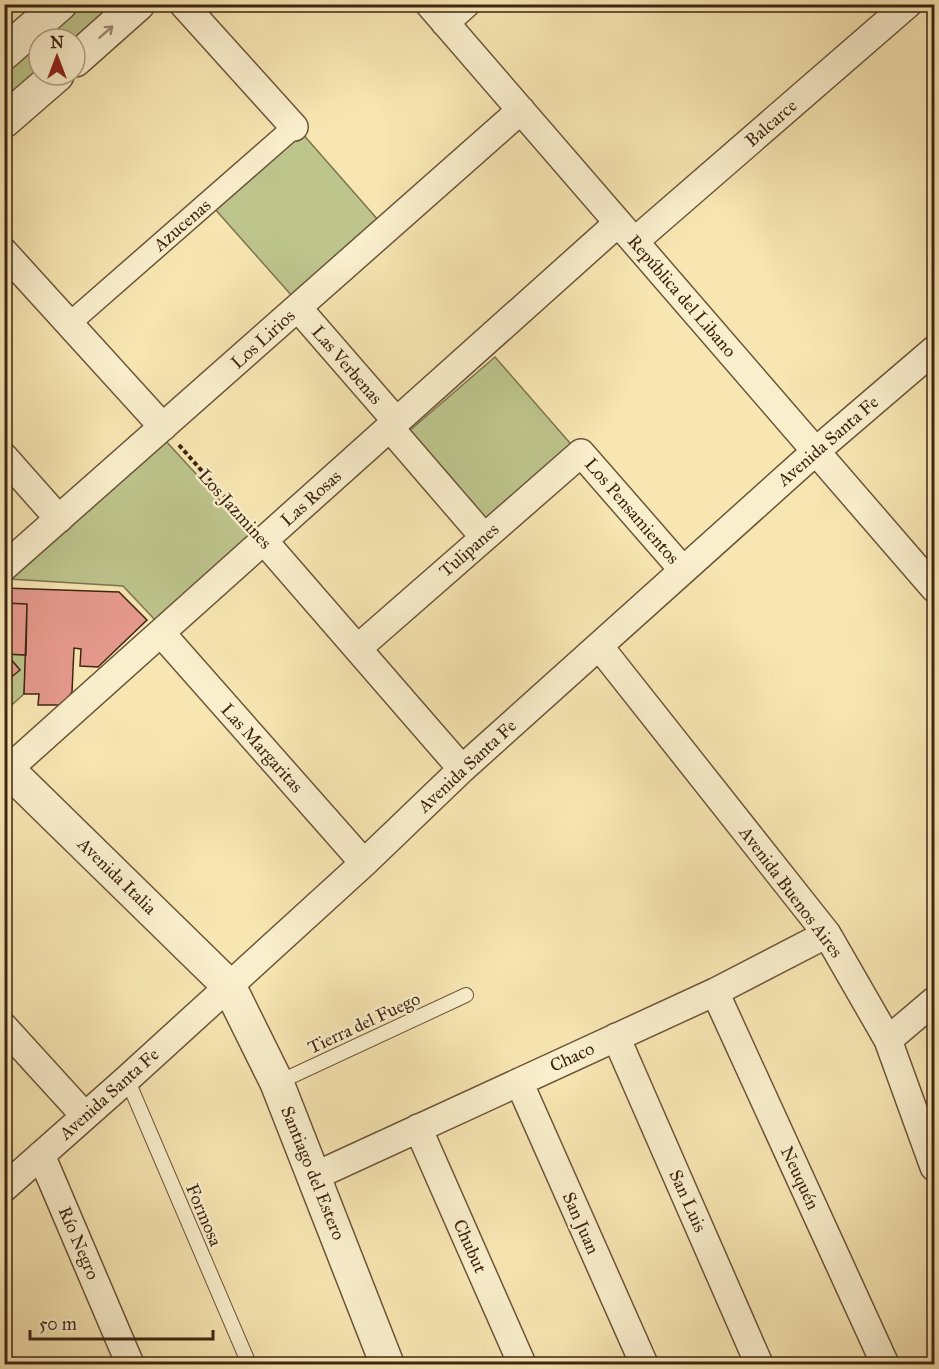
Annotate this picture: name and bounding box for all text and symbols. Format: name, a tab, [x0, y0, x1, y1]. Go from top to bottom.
one-way arrow	[99, 25, 114, 39]
north arrow	[27, 27, 87, 87]
text: N	[50, 33, 64, 52]
street label: Balcarce	[741, 95, 801, 151]
street label: Azucenas	[148, 194, 215, 257]
street label: República del Libano	[623, 230, 741, 362]
street label: Los Lirios	[226, 305, 300, 373]
street label: Las Verbenas	[307, 321, 387, 409]
street label: Avenida Santa Fe	[772, 391, 883, 492]
street label: Los Pensamientos	[580, 453, 684, 569]
street label: Los Jazmines	[193, 465, 277, 554]
street label: Las Rosas	[276, 465, 346, 531]
street label: Tulipanes	[435, 518, 503, 582]
street label: Las Margaritas	[215, 699, 308, 798]
street label: Avenida Santa Fe	[412, 715, 521, 818]
street label: Avenida Buenos Aires	[734, 821, 848, 962]
street label: Avenida Italia	[72, 832, 161, 919]
street label: Tierra del Fuego	[304, 987, 424, 1059]
street label: Chaco	[546, 1037, 598, 1077]
street label: Avenida Santa Fe	[54, 1043, 163, 1145]
street label: Santiago del Estero	[275, 1103, 350, 1244]
street label: Neuquén	[775, 1143, 824, 1214]
street label: San Luis	[665, 1166, 711, 1236]
street label: Formosa	[181, 1180, 227, 1250]
street label: San Juan	[557, 1189, 604, 1258]
street label: Río Negro	[53, 1203, 104, 1283]
street label: Chubut	[448, 1216, 492, 1277]
scale bar	[30, 1303, 213, 1341]
text: 50 m	[39, 1313, 77, 1335]

